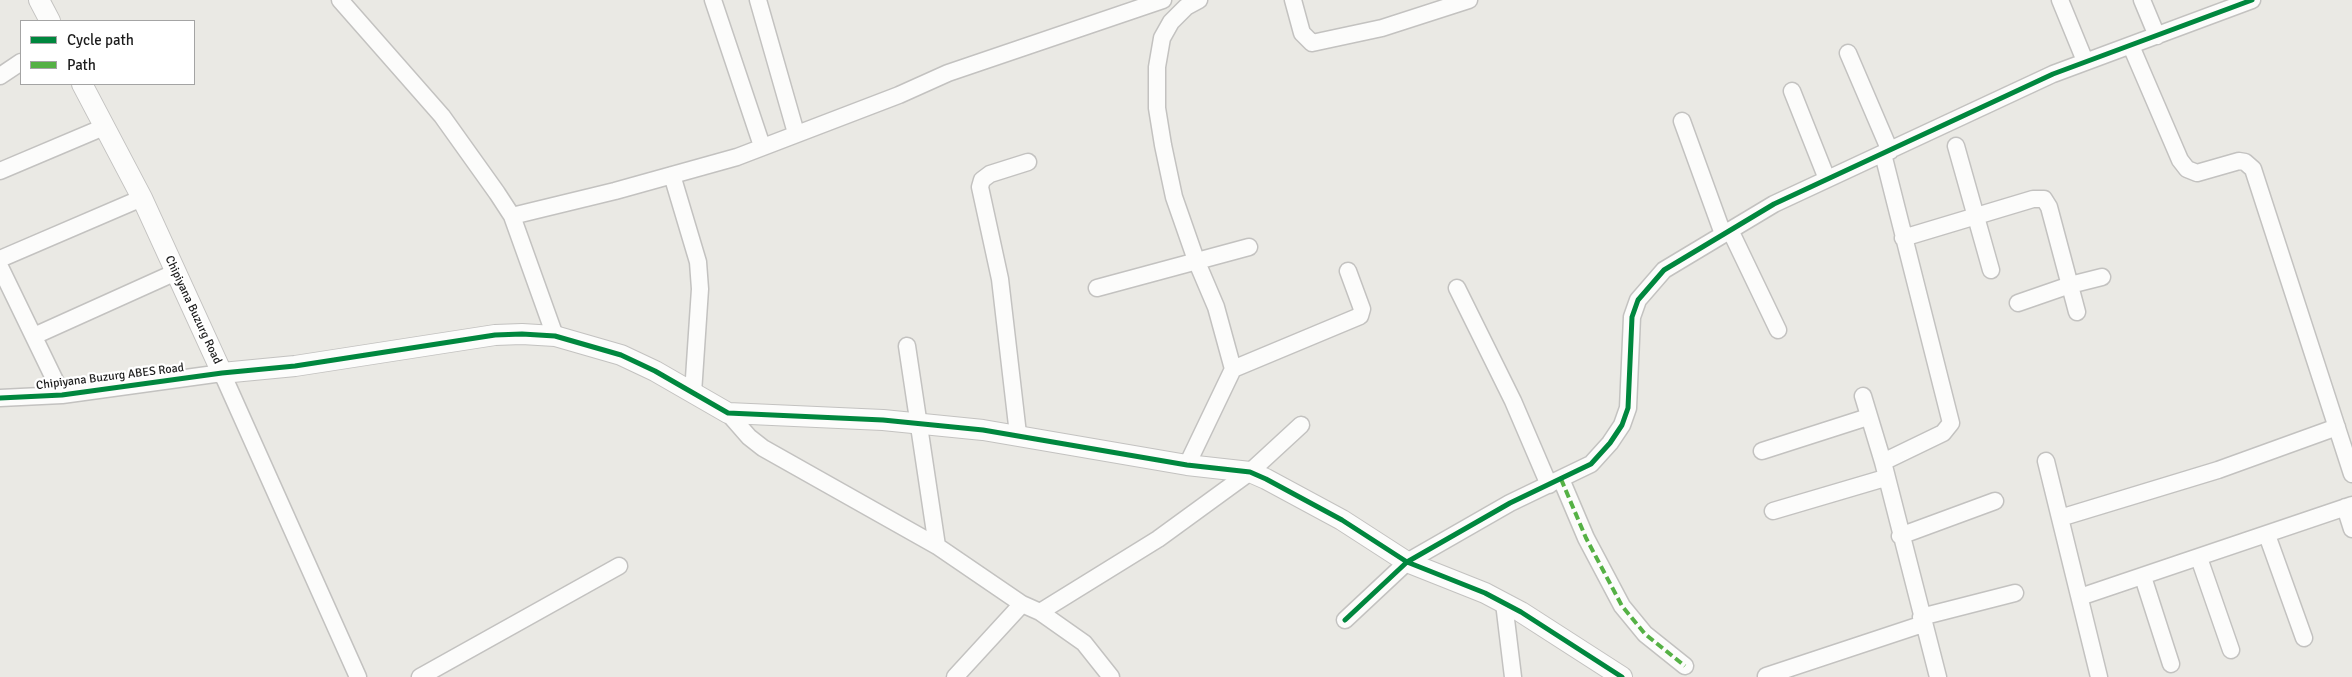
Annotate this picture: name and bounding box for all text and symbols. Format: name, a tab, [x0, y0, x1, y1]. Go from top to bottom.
legend	[20, 20, 195, 85]
text: Cycle path	[67, 31, 134, 49]
text: Path	[67, 56, 96, 74]
street label: Chipiyana Buzurg Road	[162, 253, 224, 367]
street label: Chipiyana Buzurg ABES Road	[35, 361, 185, 393]

